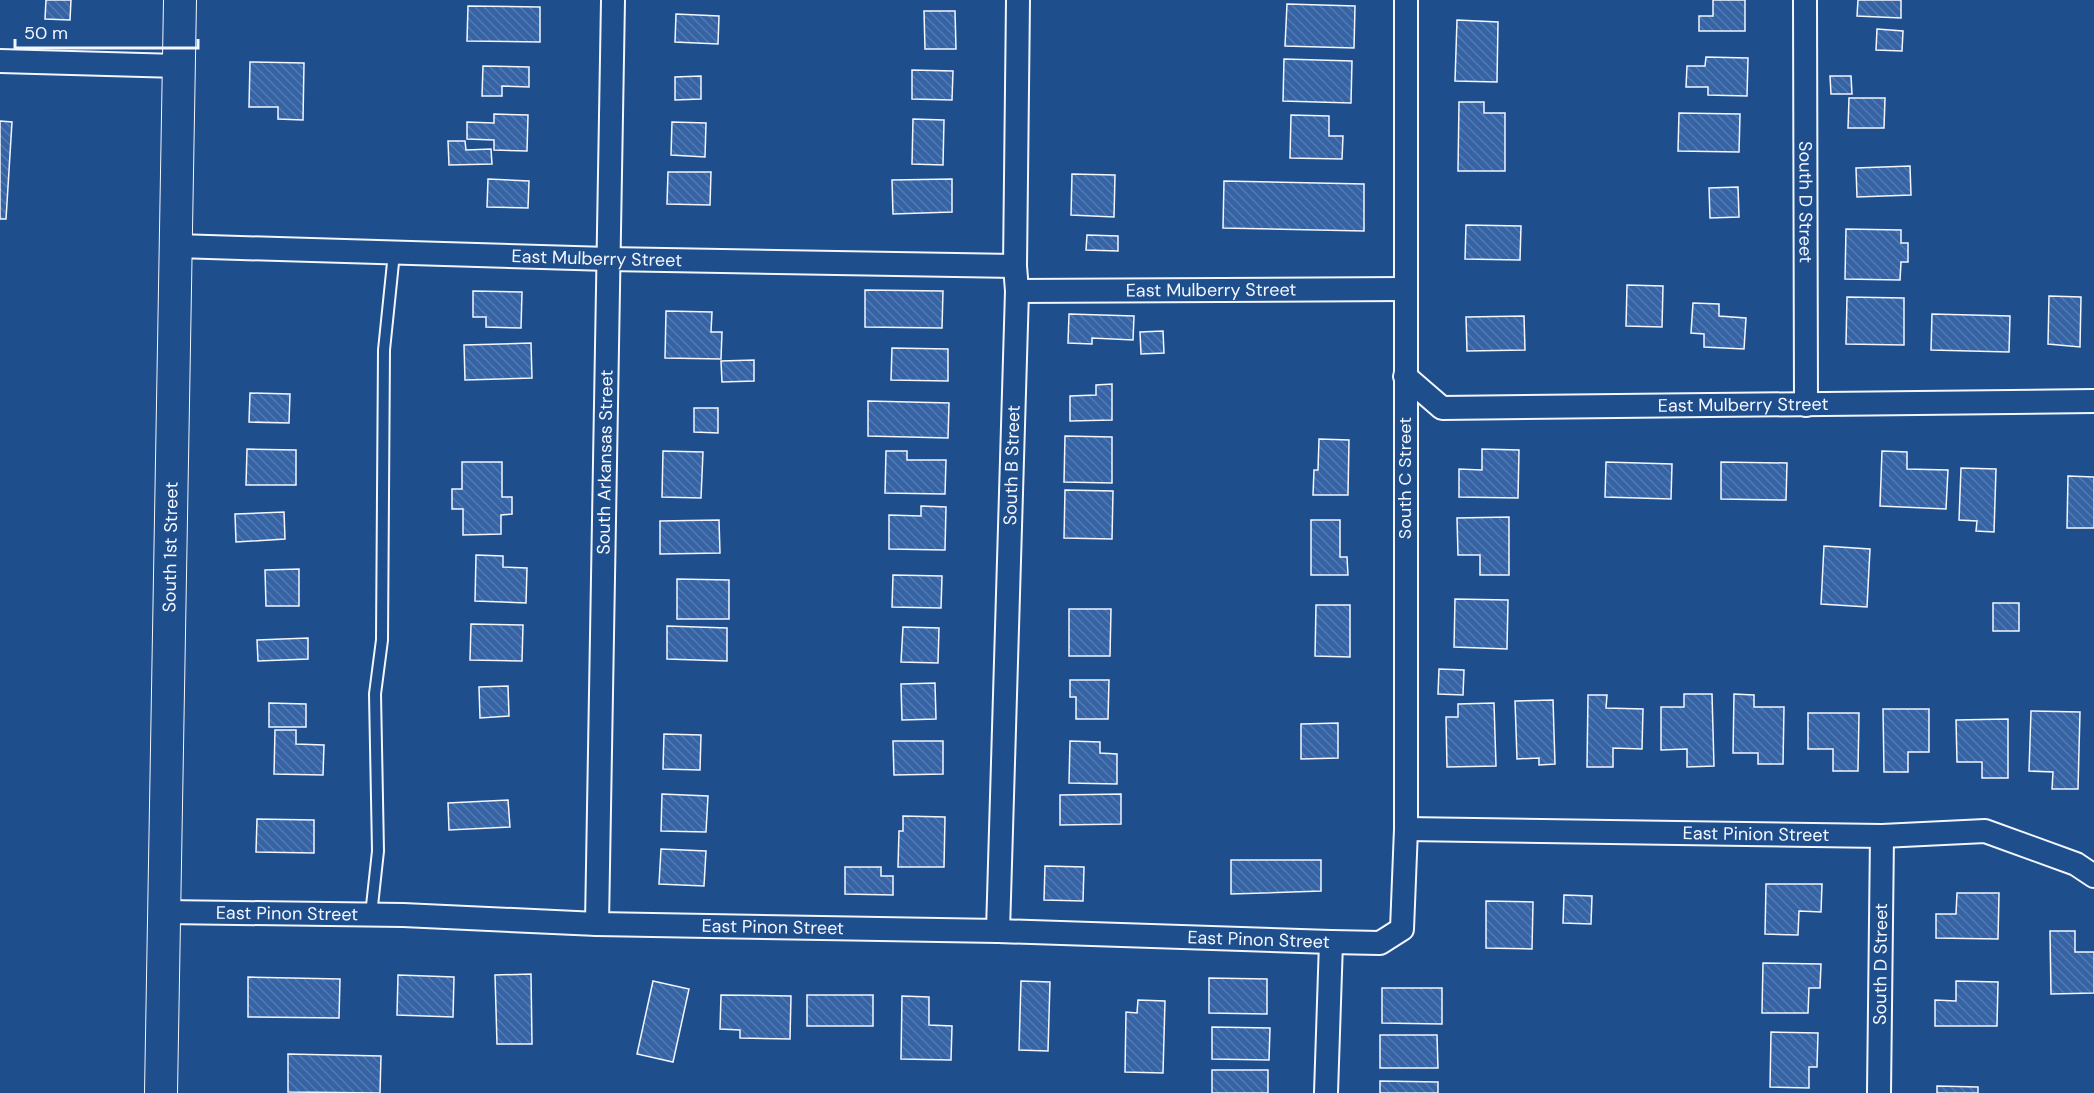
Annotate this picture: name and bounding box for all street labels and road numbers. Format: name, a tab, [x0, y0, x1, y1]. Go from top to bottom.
street label: South D Street	[1793, 141, 1818, 263]
street label: East Mulberry Street	[511, 244, 682, 272]
street label: East Mulberry Street	[1126, 278, 1296, 302]
street label: South Arkansas Street	[591, 369, 619, 555]
street label: East Mulberry Street	[1658, 392, 1829, 418]
street label: South B Street	[998, 405, 1026, 526]
street label: South C Street	[1393, 417, 1417, 539]
street label: South 1st Street	[157, 481, 184, 613]
street label: East Pinion Street	[1682, 821, 1830, 847]
street label: East Pinon Street	[216, 901, 358, 926]
street label: South D Street	[1868, 903, 1893, 1025]
street label: East Pinon Street	[701, 914, 844, 940]
street label: East Pinon Street	[1187, 925, 1330, 954]

